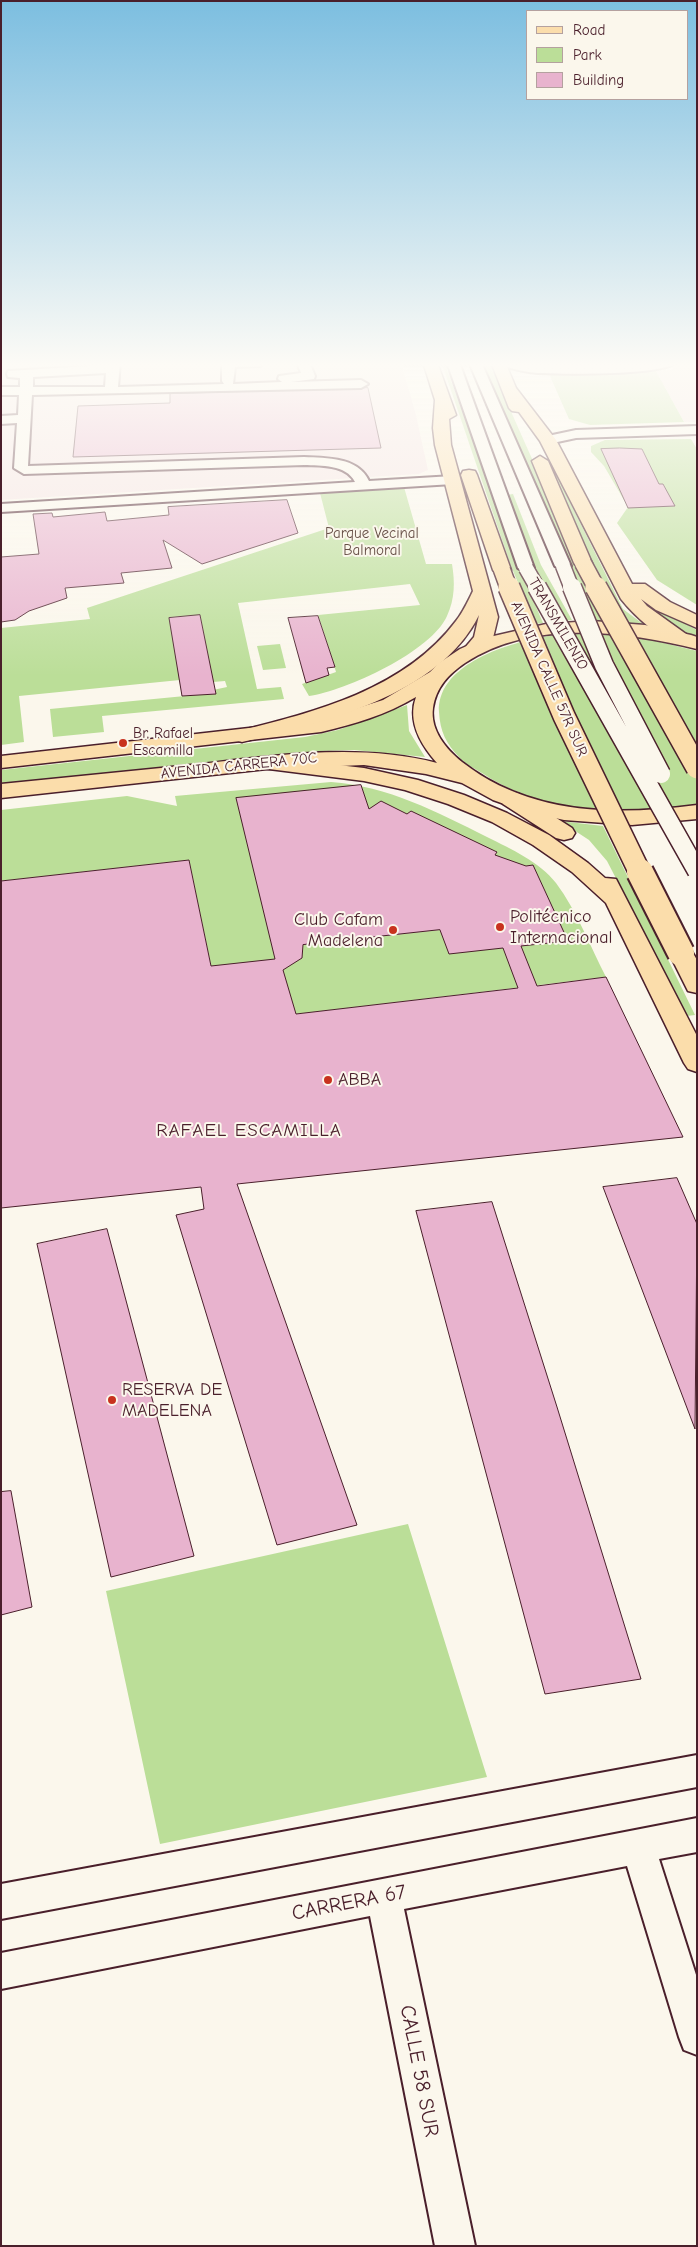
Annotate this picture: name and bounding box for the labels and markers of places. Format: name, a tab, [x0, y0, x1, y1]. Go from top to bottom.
place label: Br. Rafael Escamilla	[133, 725, 193, 760]
marker: Br. Rafael Escamilla	[117, 737, 129, 749]
place label: Politécnico Internacional	[510, 906, 613, 949]
place label: Club Cafam Madelena	[294, 909, 383, 952]
marker: Politécnico Internacional	[494, 921, 506, 933]
marker: Club Cafam Madelena	[387, 924, 399, 936]
place label: ABBA	[338, 1069, 381, 1091]
marker: ABBA	[322, 1074, 334, 1086]
place label: RESERVA DE MADELENA	[122, 1379, 222, 1422]
marker: RESERVA DE MADELENA	[106, 1394, 118, 1406]

